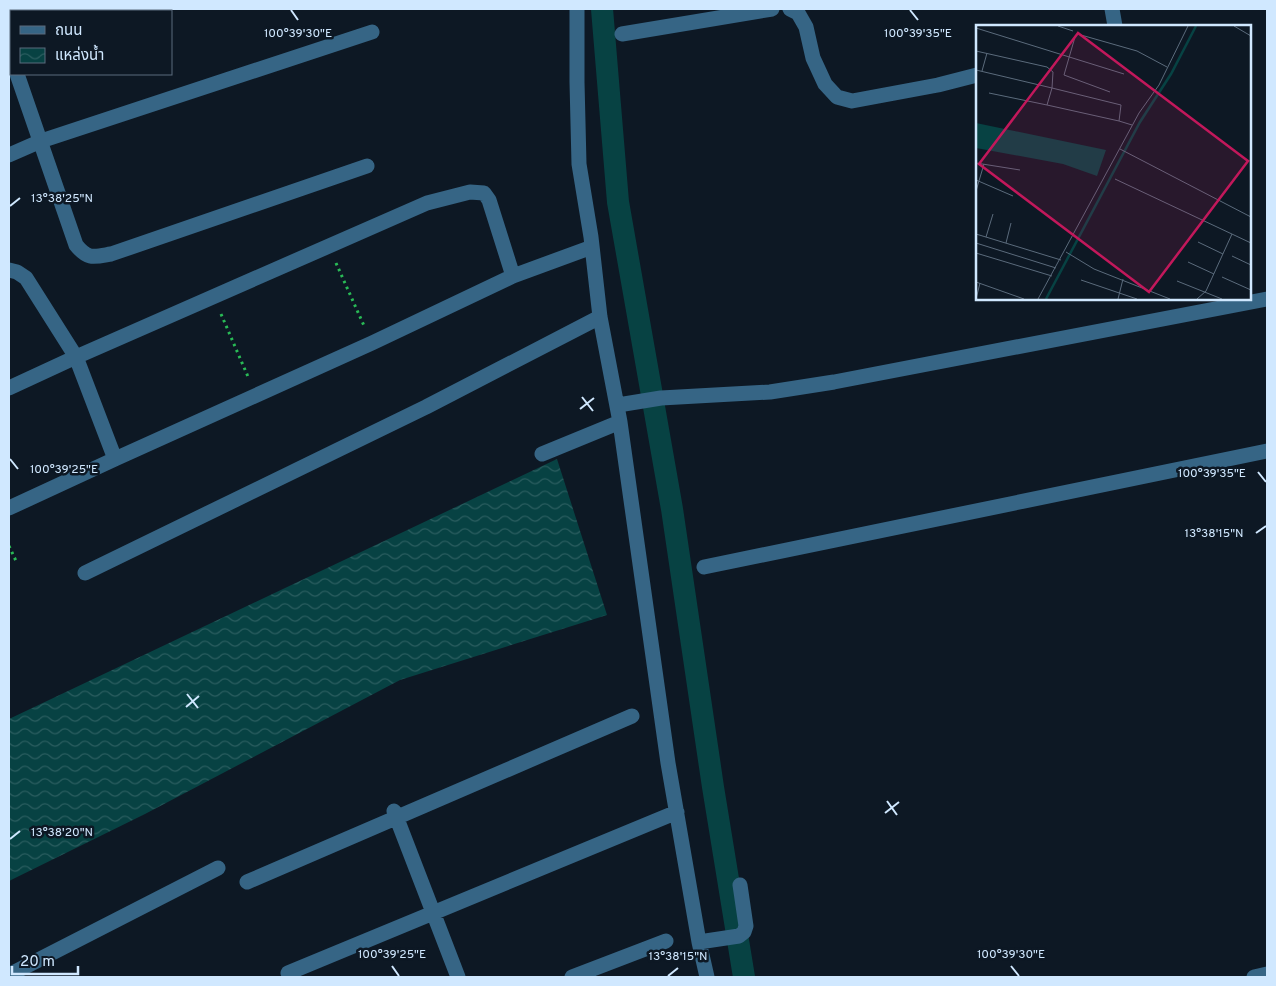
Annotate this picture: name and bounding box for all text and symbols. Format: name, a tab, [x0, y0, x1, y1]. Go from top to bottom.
legend	[10, 10, 172, 75]
text: ถนน	[55, 22, 82, 41]
inset map	[976, 25, 1251, 300]
text: 100°39'30"E	[264, 26, 332, 42]
text: 100°39'35"E	[884, 26, 952, 42]
text: แหล่งน้ำ	[55, 44, 104, 66]
text: 13°38'25"N	[31, 191, 93, 207]
text: 100°39'25"E	[30, 462, 98, 478]
text: 100°39'35"E	[1178, 466, 1246, 482]
text: 13°38'15"N	[1185, 526, 1244, 542]
text: 13°38'20"N	[31, 825, 93, 841]
scale bar	[12, 944, 79, 976]
text: 100°39'25"E	[358, 947, 426, 963]
text: 100°39'30"E	[977, 947, 1045, 963]
text: 13°38'15"N	[649, 949, 708, 965]
text: 20 m	[20, 953, 55, 972]

